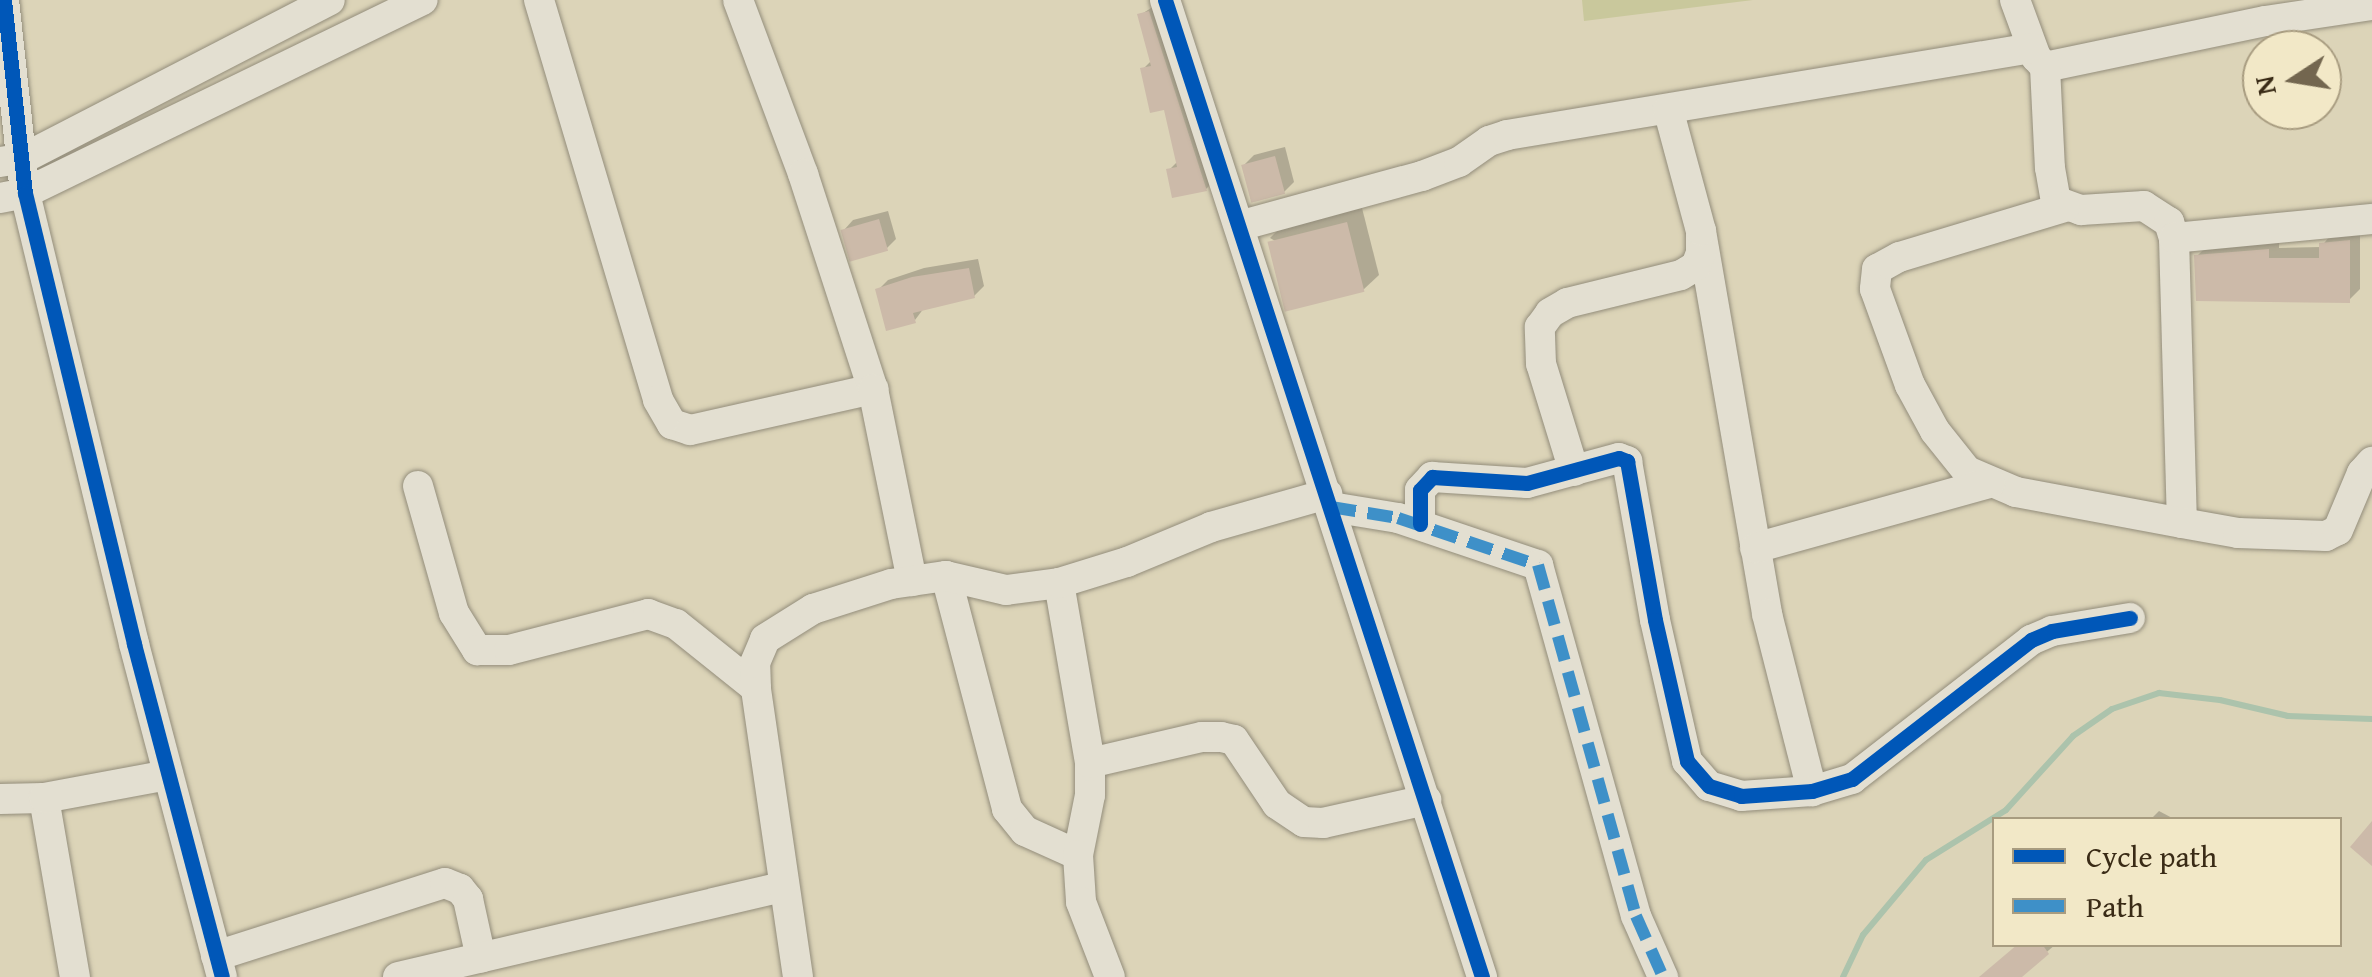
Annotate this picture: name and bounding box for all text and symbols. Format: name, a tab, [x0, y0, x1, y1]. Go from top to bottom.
north arrow	[2242, 30, 2342, 130]
text: N	[2242, 73, 2286, 99]
legend	[1992, 817, 2342, 947]
text: Cycle path	[2086, 834, 2217, 878]
text: Path	[2086, 884, 2144, 928]

